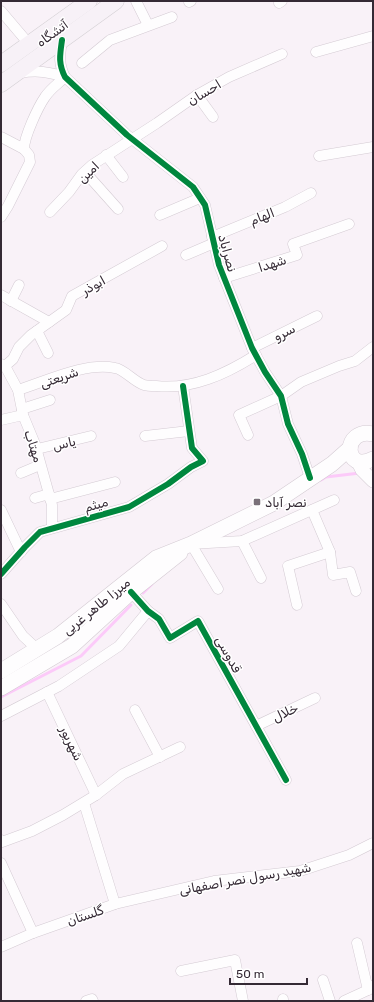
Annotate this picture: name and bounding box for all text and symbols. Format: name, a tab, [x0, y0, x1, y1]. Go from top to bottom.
street label: آتشگاه	[33, 17, 71, 50]
street label: احسان	[185, 77, 224, 108]
street label: امین	[74, 159, 102, 186]
street label: الهام	[248, 205, 277, 229]
street label: نصراباد	[214, 233, 240, 274]
street label: شهدا	[256, 252, 288, 276]
street label: ابوذر	[78, 273, 108, 299]
street label: سرو	[271, 321, 298, 345]
street label: شریعتی	[38, 364, 81, 392]
street label: مهتاب	[20, 428, 46, 465]
street label: یاس	[51, 434, 77, 454]
street label: میثم	[82, 494, 110, 516]
place label: نصر آباد	[265, 495, 307, 511]
marker: نصر آباد	[252, 497, 262, 507]
street label: میرزا طاهر غربی	[60, 575, 134, 639]
street label: قدوسی	[211, 633, 245, 676]
street label: خلال	[270, 700, 301, 725]
street label: شهریور	[56, 723, 86, 763]
street label: شهید رسول نصر اصفهانی	[178, 859, 312, 898]
street label: گلستان	[65, 902, 106, 929]
scale bar	[230, 960, 307, 986]
text: 50 m	[236, 967, 264, 981]

